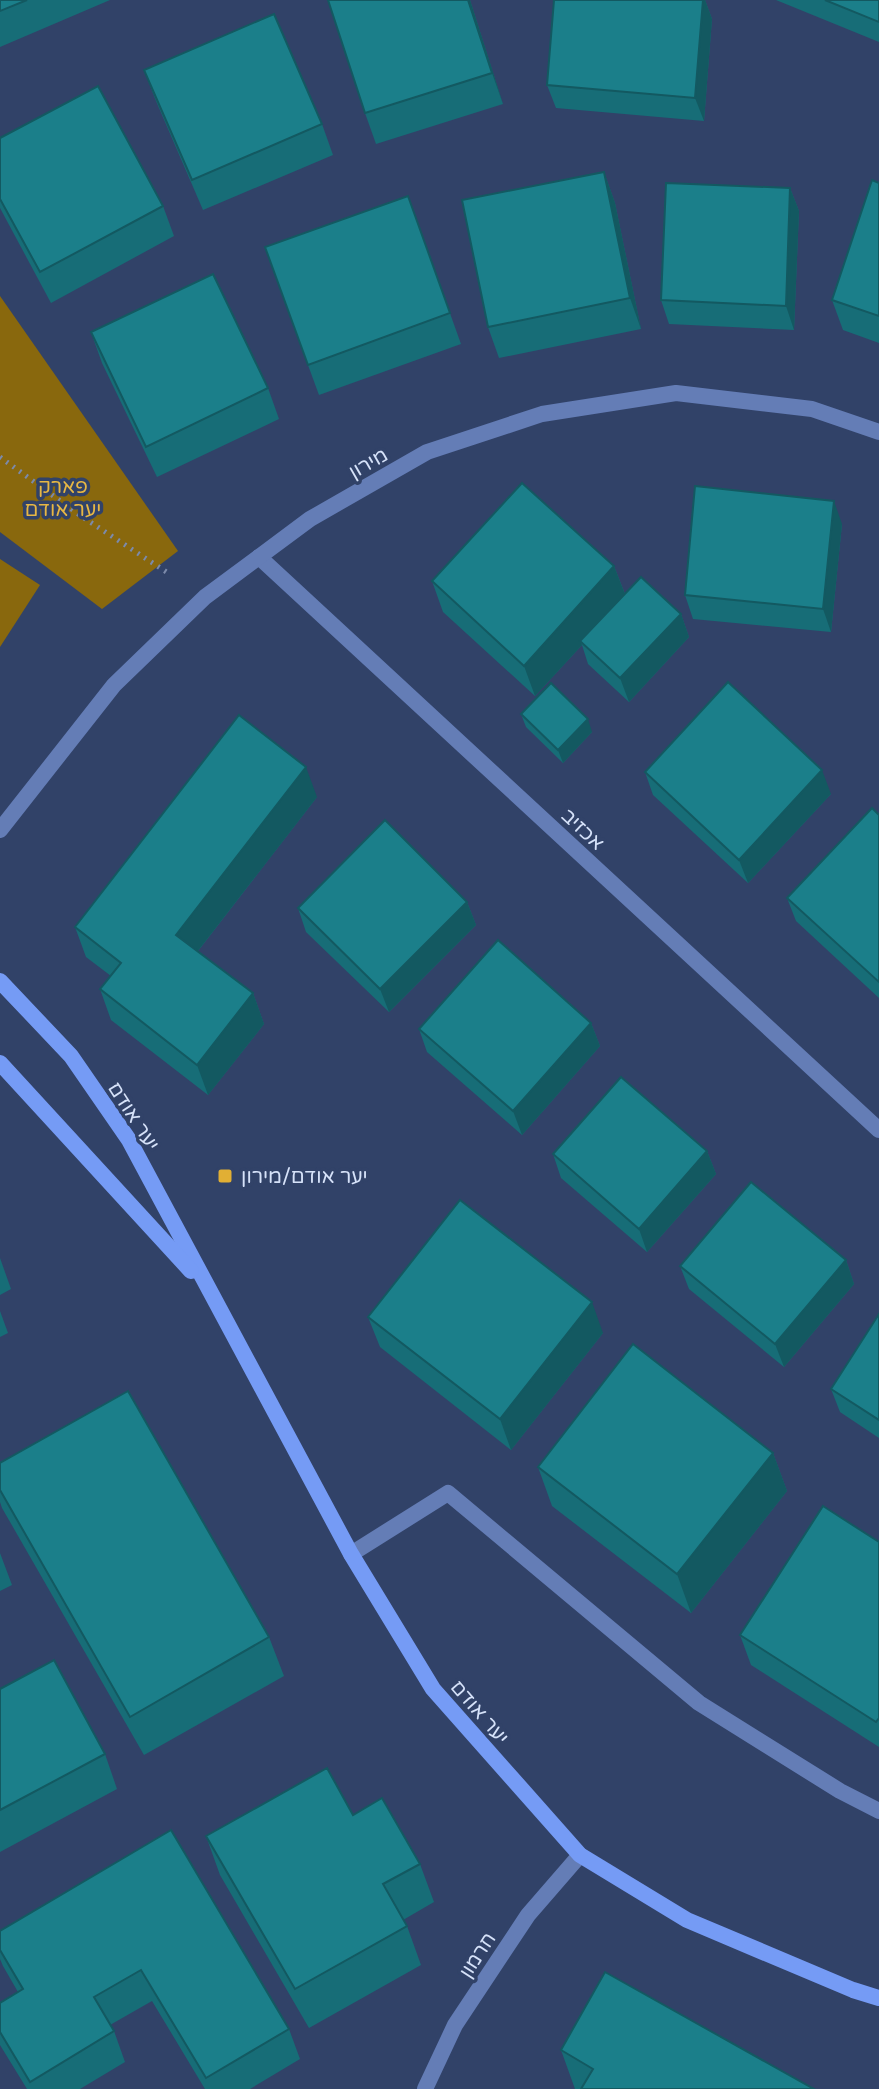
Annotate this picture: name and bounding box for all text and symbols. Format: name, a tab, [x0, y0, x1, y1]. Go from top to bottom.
street label: מירון	[345, 443, 392, 485]
park label: פארק יער אודם	[25, 475, 101, 522]
street label: אכזיב	[556, 804, 609, 856]
street label: יער אודם	[102, 1078, 164, 1155]
place label: יער אודם/מירון	[241, 1165, 368, 1189]
marker: יער אודם/מירון	[216, 1167, 234, 1185]
street label: יער אודם	[445, 1676, 514, 1750]
street label: חרמון	[454, 1928, 501, 1983]

